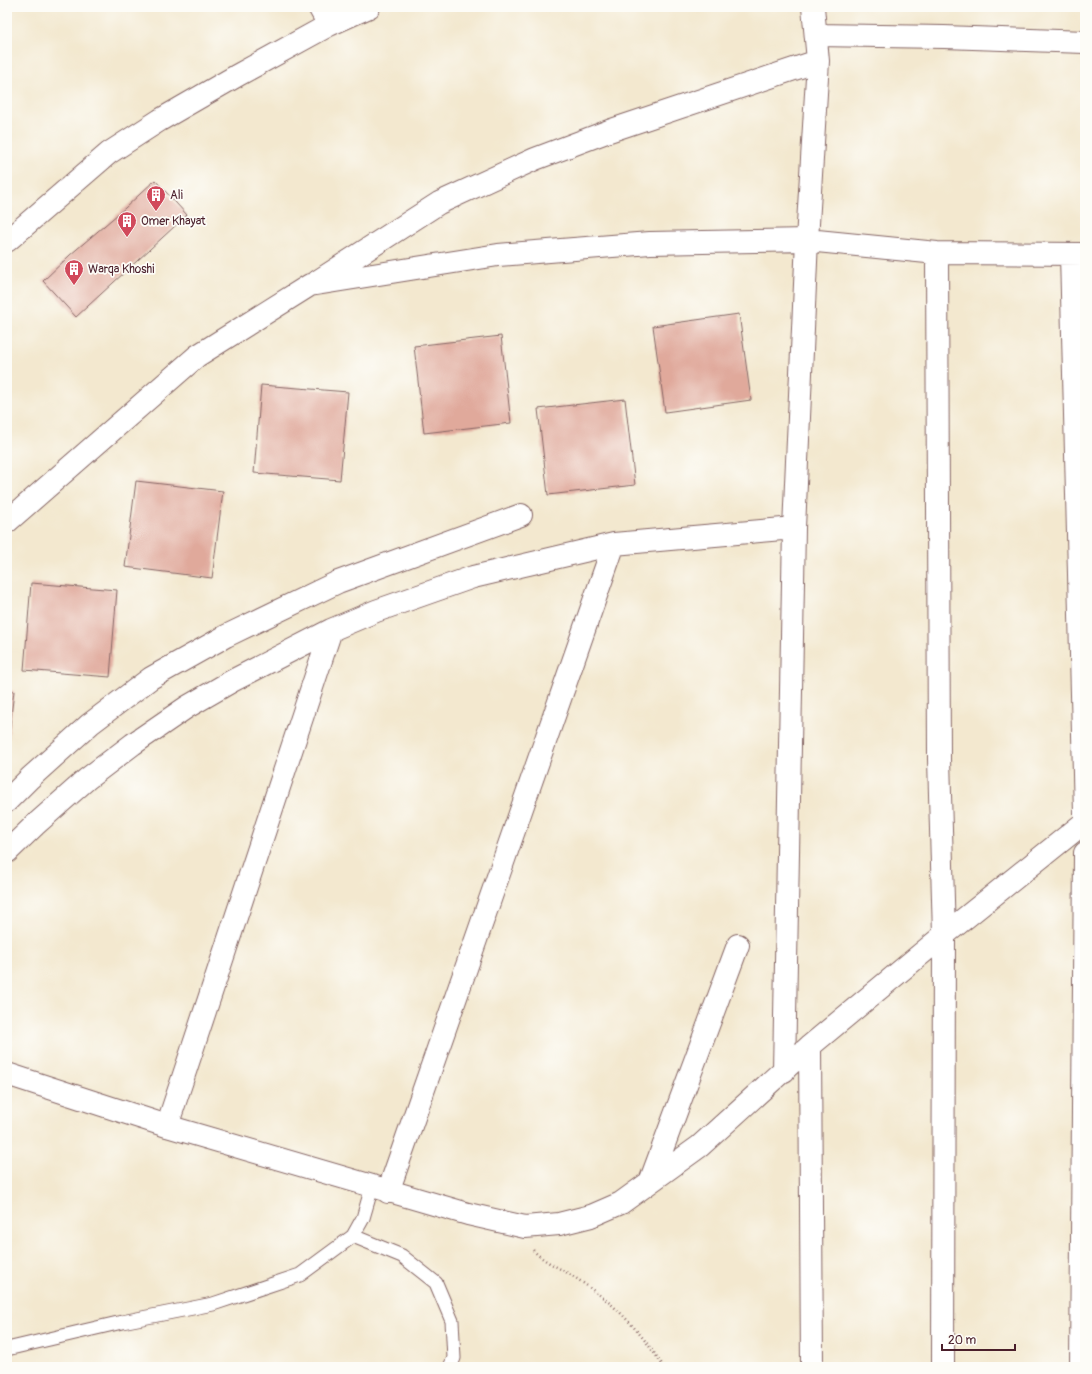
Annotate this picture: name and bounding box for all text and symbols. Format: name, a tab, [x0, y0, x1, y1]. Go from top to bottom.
building icon: Ali	[145, 184, 167, 212]
place label: Ali	[170, 188, 183, 203]
building icon: Omer Khayat	[116, 210, 138, 238]
place label: Omer Khayat	[141, 214, 206, 229]
building icon: Warqa Khoshi	[63, 258, 85, 286]
place label: Warqa Khoshi	[88, 262, 154, 277]
scale bar	[942, 1326, 1015, 1352]
text: 20 m	[948, 1333, 977, 1348]

